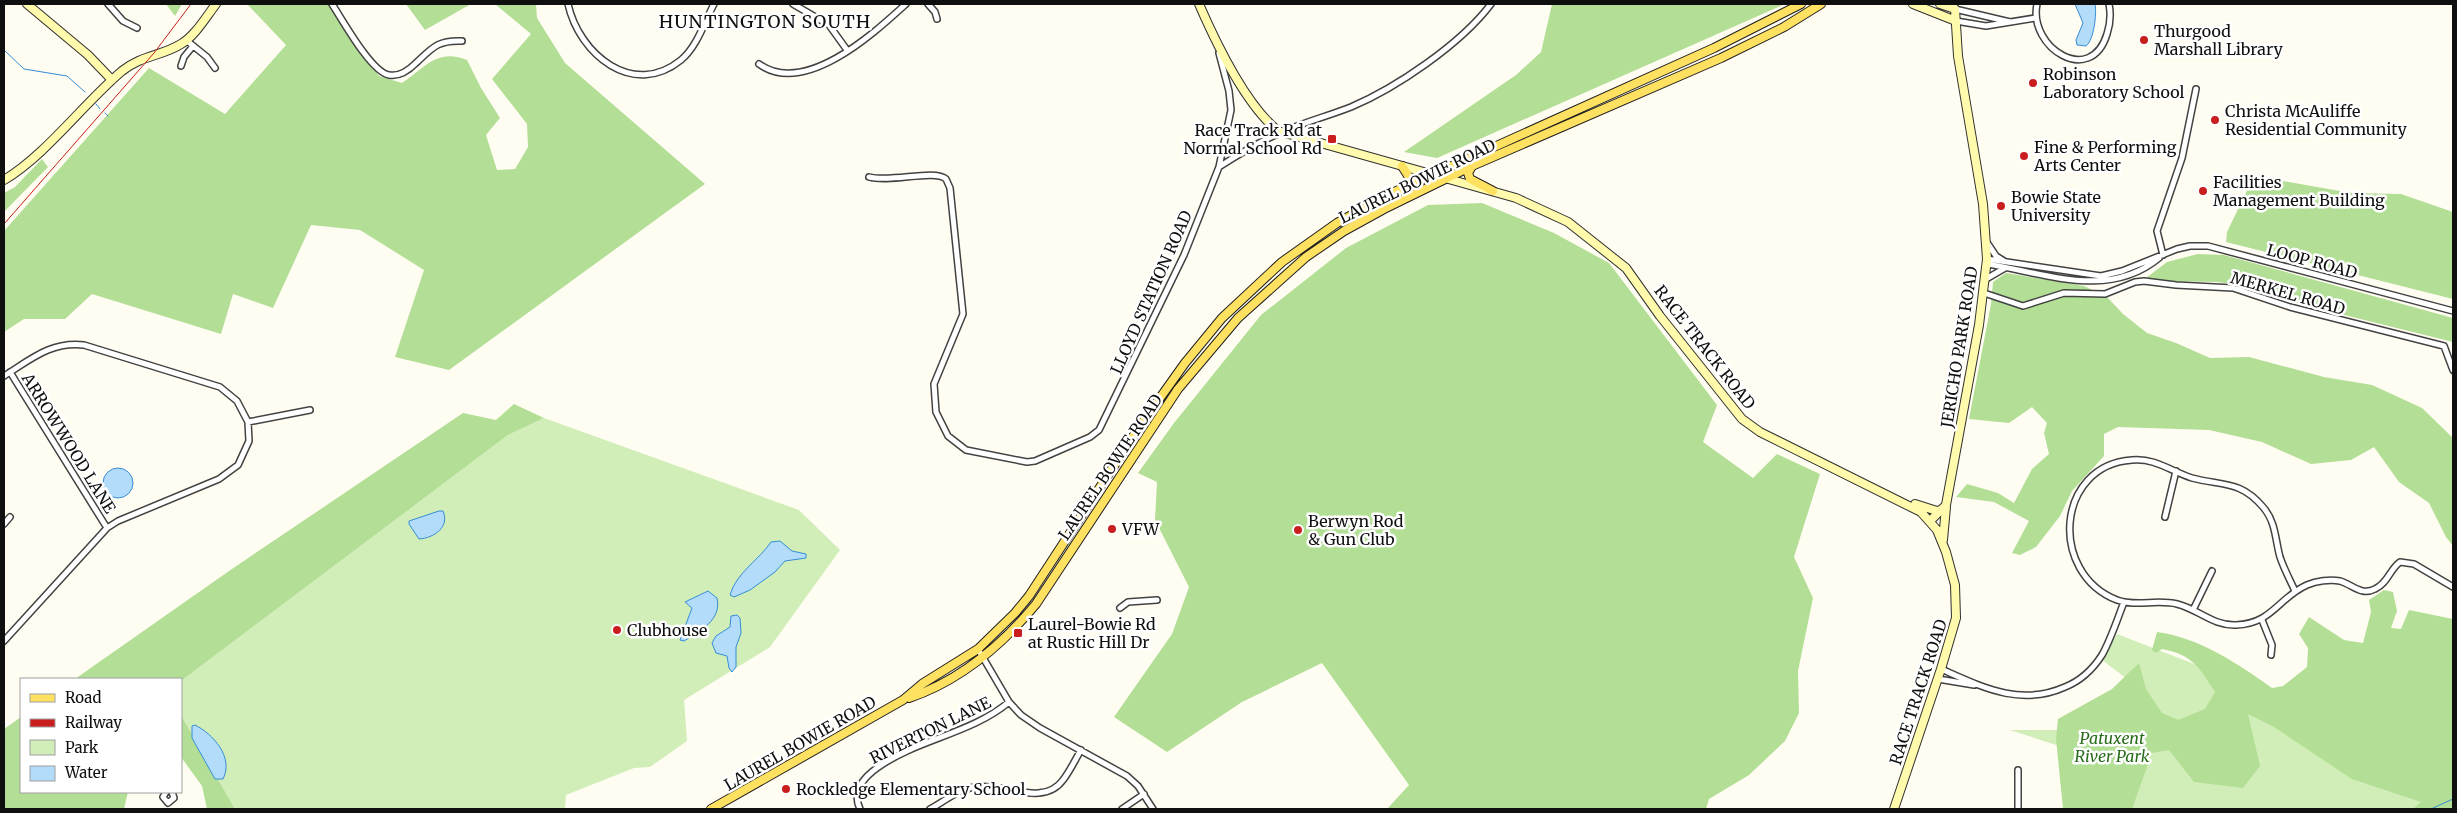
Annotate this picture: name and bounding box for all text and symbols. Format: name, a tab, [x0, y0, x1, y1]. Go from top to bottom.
district label: HUNTINGTON SOUTH	[659, 10, 871, 33]
place label: Thurgood Marshall Library	[2154, 21, 2283, 59]
marker: Thurgood Marshall Library	[2138, 34, 2150, 46]
place label: Robinson Laboratory School	[2043, 64, 2184, 102]
marker: Robinson Laboratory School	[2027, 77, 2039, 89]
place label: Christa McAuliffe Residential Community	[2225, 101, 2408, 139]
marker: Christa McAuliffe Residential Community	[2209, 114, 2221, 126]
place label: Race Track Rd at Normal School Rd	[1183, 120, 1323, 158]
marker: Race Track Rd at Normal School Rd	[1326, 133, 1338, 145]
street label: LAUREL BOWIE ROAD	[1335, 134, 1499, 228]
place label: Fine & Performing Arts Center	[2033, 137, 2177, 175]
marker: Fine & Performing Arts Center	[2018, 150, 2030, 162]
place label: Facilities Management Building	[2213, 172, 2385, 210]
marker: Facilities Management Building	[2197, 185, 2209, 197]
place label: Bowie State University	[2011, 187, 2101, 225]
marker: Bowie State University	[1995, 200, 2007, 212]
street label: LLOYD STATION ROAD	[1106, 207, 1196, 377]
street label: LOOP ROAD	[2265, 239, 2359, 283]
street label: JERICHO PARK ROAD	[1936, 265, 1982, 430]
street label: MERKEL ROAD	[2228, 267, 2348, 319]
street label: RACE TRACK ROAD	[1650, 281, 1760, 413]
street label: ARROWWOOD LANE	[17, 368, 121, 517]
street label: LAUREL BOWIE ROAD	[1054, 390, 1166, 544]
place label: Berwyn Rod & Gun Club	[1308, 511, 1404, 549]
place label: VFW	[1121, 519, 1160, 539]
marker: VFW	[1106, 523, 1118, 535]
marker: Berwyn Rod & Gun Club	[1292, 524, 1304, 536]
place label: Laurel-Bowie Rd at Rustic Hill Dr	[1028, 614, 1156, 652]
street label: RACE TRACK ROAD	[1885, 617, 1951, 767]
place label: Clubhouse	[627, 620, 707, 640]
marker: Clubhouse	[611, 624, 623, 636]
marker: Laurel-Bowie Rd at Rustic Hill Dr	[1012, 627, 1024, 639]
legend	[20, 678, 182, 793]
text: Road	[65, 688, 101, 707]
street label: LAUREL BOWIE ROAD	[721, 691, 879, 795]
street label: RIVERTON LANE	[866, 692, 995, 768]
text: Railway	[65, 713, 122, 732]
park label: Patuxent River Park	[2075, 728, 2150, 766]
text: Park	[65, 738, 99, 757]
text: Water	[64, 763, 108, 782]
place label: Rockledge Elementary School	[796, 779, 1025, 799]
marker: Rockledge Elementary School	[780, 783, 792, 795]

